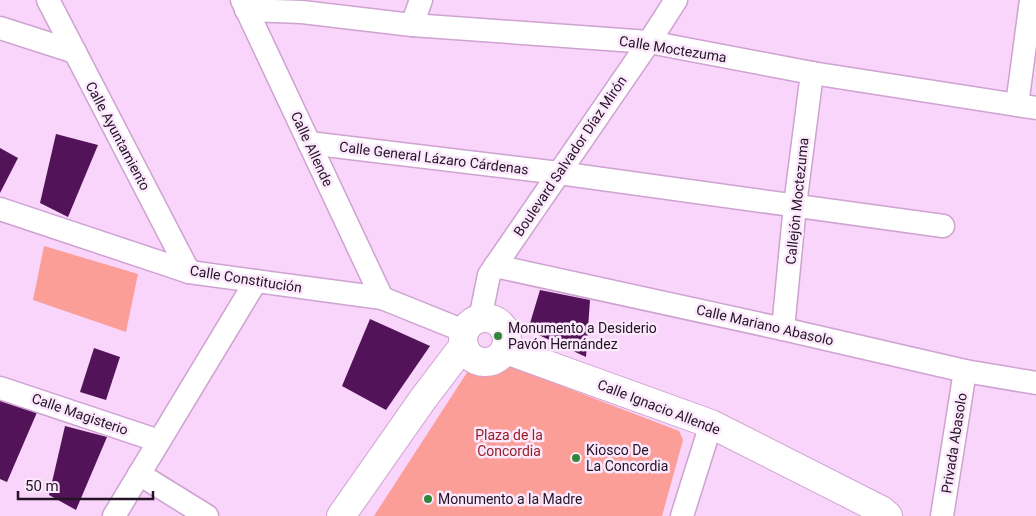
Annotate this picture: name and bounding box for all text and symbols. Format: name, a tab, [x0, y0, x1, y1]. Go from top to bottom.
street label: Calle Moctezuma	[618, 33, 728, 65]
street label: Boulevard Salvador Díaz Mirón	[510, 73, 630, 239]
street label: Calle Ayuntamiento	[83, 79, 153, 193]
street label: Calle Allende	[288, 109, 336, 189]
street label: Callejón Moctezuma	[782, 137, 812, 265]
street label: Calle General Lázaro Cárdenas	[338, 138, 530, 178]
street label: Calle Constitución	[189, 262, 303, 296]
street label: Calle Mariano Abasolo	[695, 301, 835, 349]
place label: Monumento a Desiderio Pavón Hernández	[508, 320, 657, 352]
marker: Monumento a Desiderio Pavón Hernández	[492, 330, 504, 342]
street label: Calle Ignacio Allende	[595, 376, 723, 438]
street label: Calle Magisterio	[30, 390, 130, 438]
street label: Privada Abasolo	[938, 392, 970, 494]
park label: Plaza de la Concordia	[475, 427, 543, 459]
place label: Kiosco De La Concordia	[586, 442, 668, 474]
marker: Kiosco De La Concordia	[570, 452, 582, 464]
scale bar	[18, 468, 152, 500]
text: 50 m	[25, 477, 59, 495]
place label: Monumento a la Madre	[438, 491, 582, 507]
marker: Monumento a la Madre	[422, 493, 434, 505]

